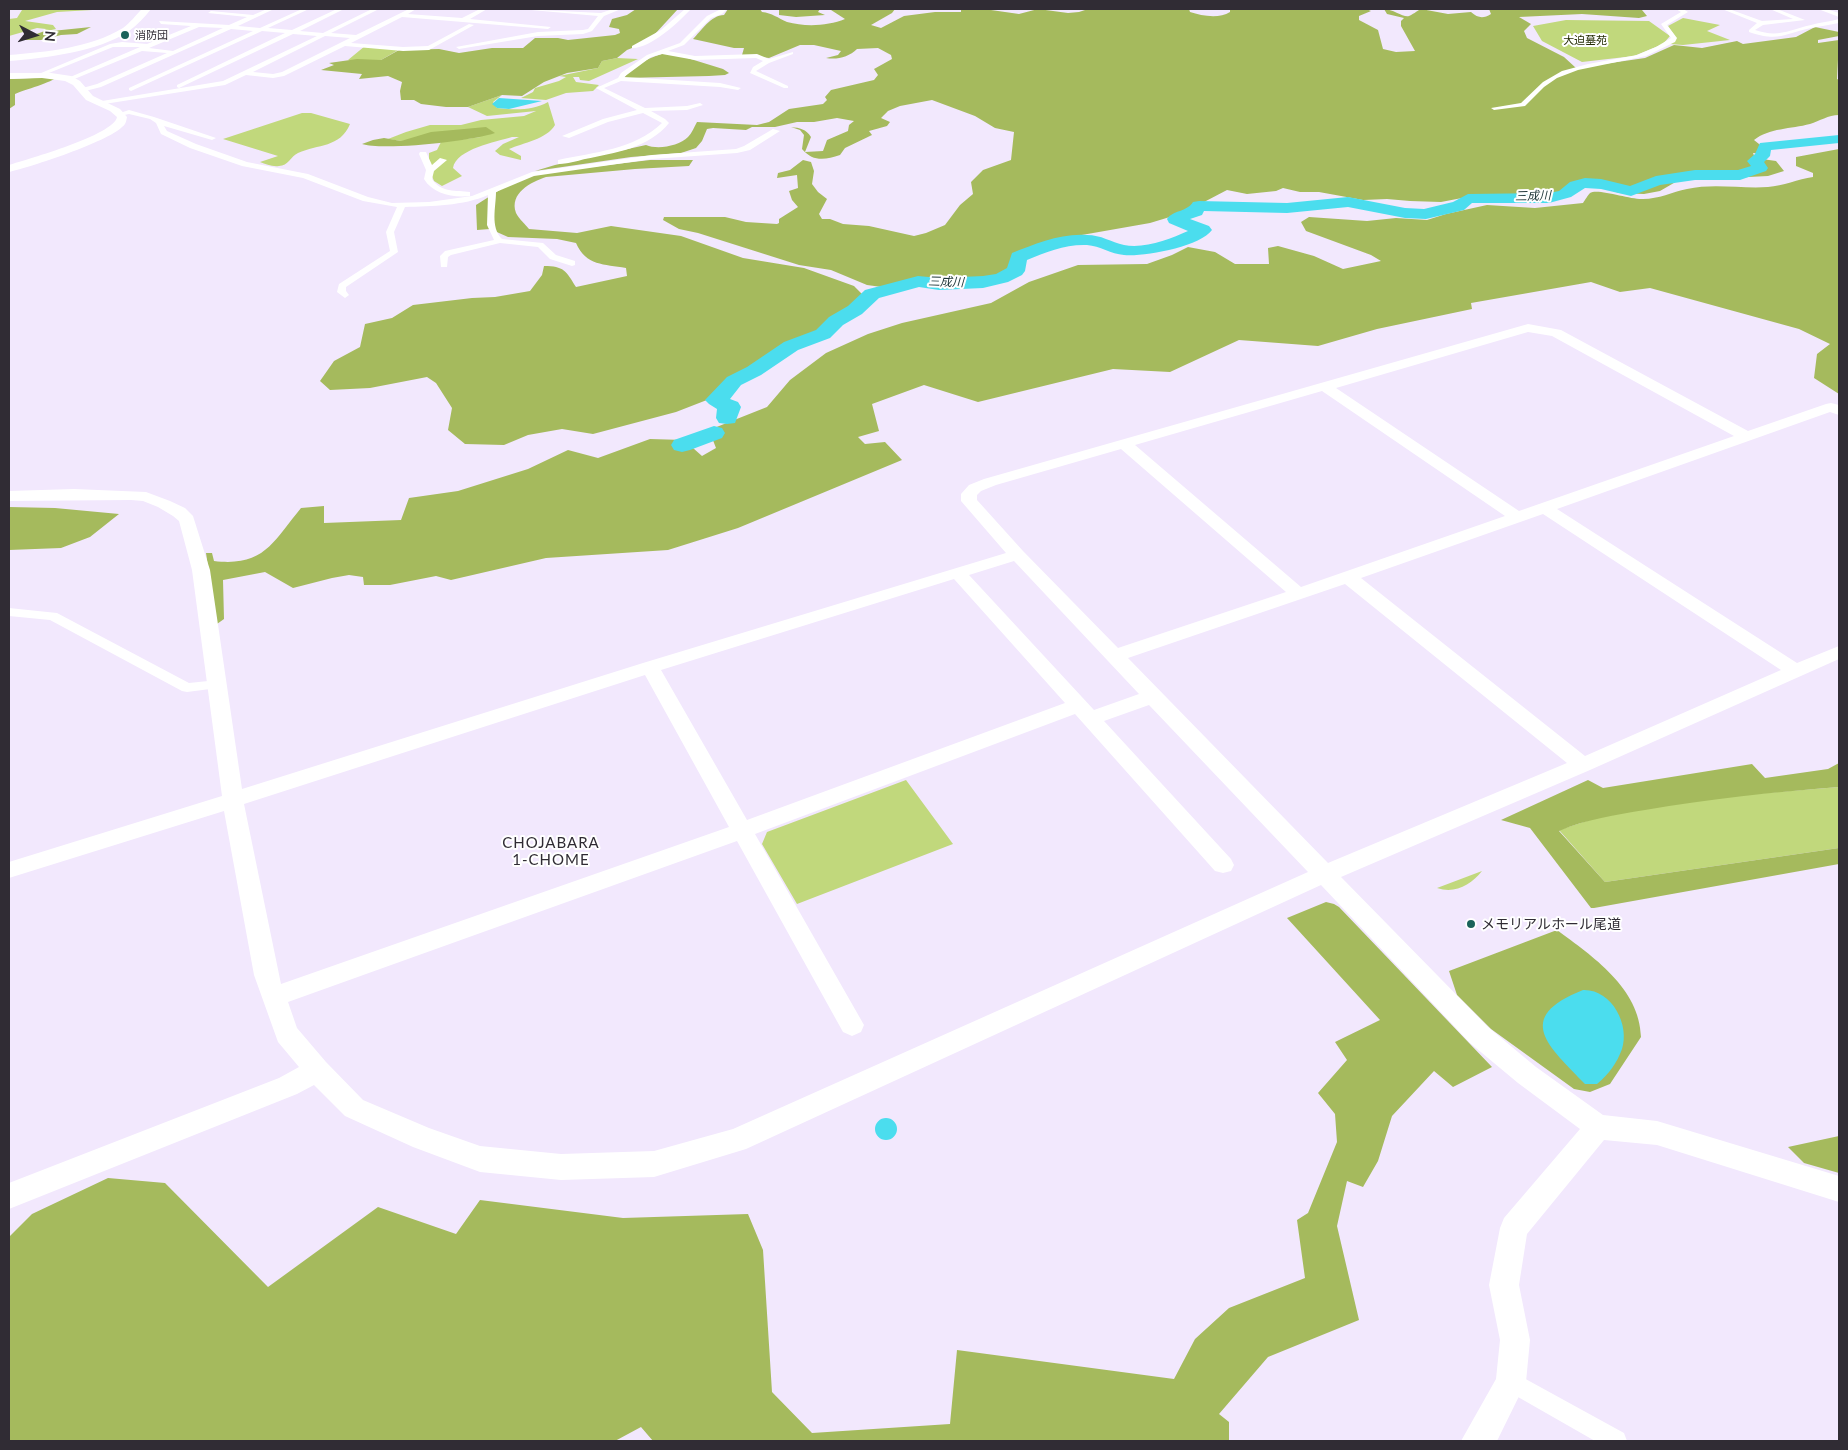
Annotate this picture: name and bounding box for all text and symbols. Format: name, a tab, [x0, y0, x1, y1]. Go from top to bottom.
north arrow	[10, 10, 60, 60]
place label: 消防団	[135, 28, 168, 42]
marker: 消防団	[119, 29, 131, 41]
text: N	[42, 30, 59, 42]
park label: 大迫墓苑	[1563, 33, 1607, 47]
water label: 三成川	[1515, 188, 1551, 204]
water label: 三成川	[928, 274, 964, 290]
district label: CHOJABARA 1-CHOME	[501, 834, 601, 869]
place label: メモリアルホール尾道	[1481, 916, 1621, 932]
marker: メモリアルホール尾道	[1465, 918, 1477, 930]

